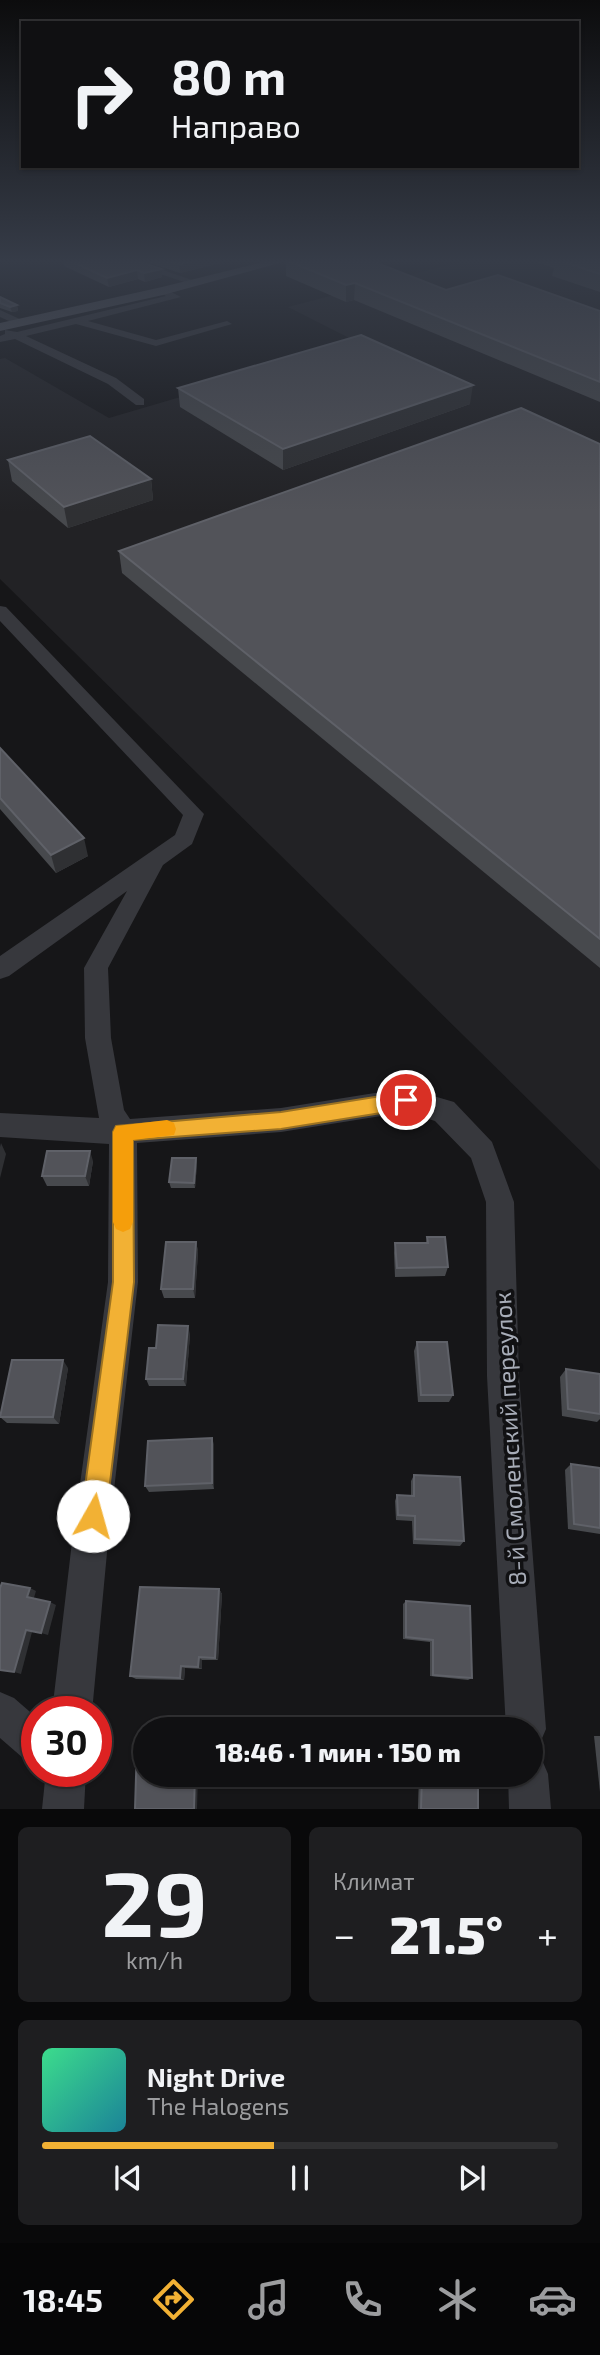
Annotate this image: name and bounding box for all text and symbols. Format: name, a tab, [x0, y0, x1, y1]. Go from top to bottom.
text: 80 m	[171, 46, 286, 105]
icon: right	[56, 49, 147, 140]
text: Направо	[171, 106, 301, 144]
pin	[376, 1070, 436, 1130]
icon: arrive	[387, 1081, 425, 1119]
street label: 8-й Смоленский переулок	[487, 1291, 532, 1587]
position arrow	[56, 1479, 130, 1553]
speed limit sign: 30	[21, 1696, 112, 1787]
text: 18:46 · 1 мин · 150 m	[215, 1736, 461, 1767]
text: 29	[101, 1846, 208, 1955]
text: Климат	[333, 1867, 414, 1895]
text: 21.5°	[389, 1902, 503, 1964]
text: −	[333, 1911, 355, 1957]
text: +	[537, 1911, 558, 1957]
text: km/h	[126, 1946, 183, 1974]
text: Night Drive	[147, 2061, 285, 2092]
text: The Halogens	[147, 2092, 289, 2120]
icon: previous	[109, 2159, 147, 2197]
icon: pause	[281, 2159, 319, 2197]
icon: next	[453, 2159, 491, 2197]
icon: directions	[149, 2275, 198, 2324]
icon: music	[244, 2275, 293, 2324]
icon: phone	[338, 2275, 387, 2324]
icon: climate	[433, 2275, 482, 2324]
icon: car	[528, 2275, 577, 2324]
text: 18:45	[23, 2280, 103, 2318]

